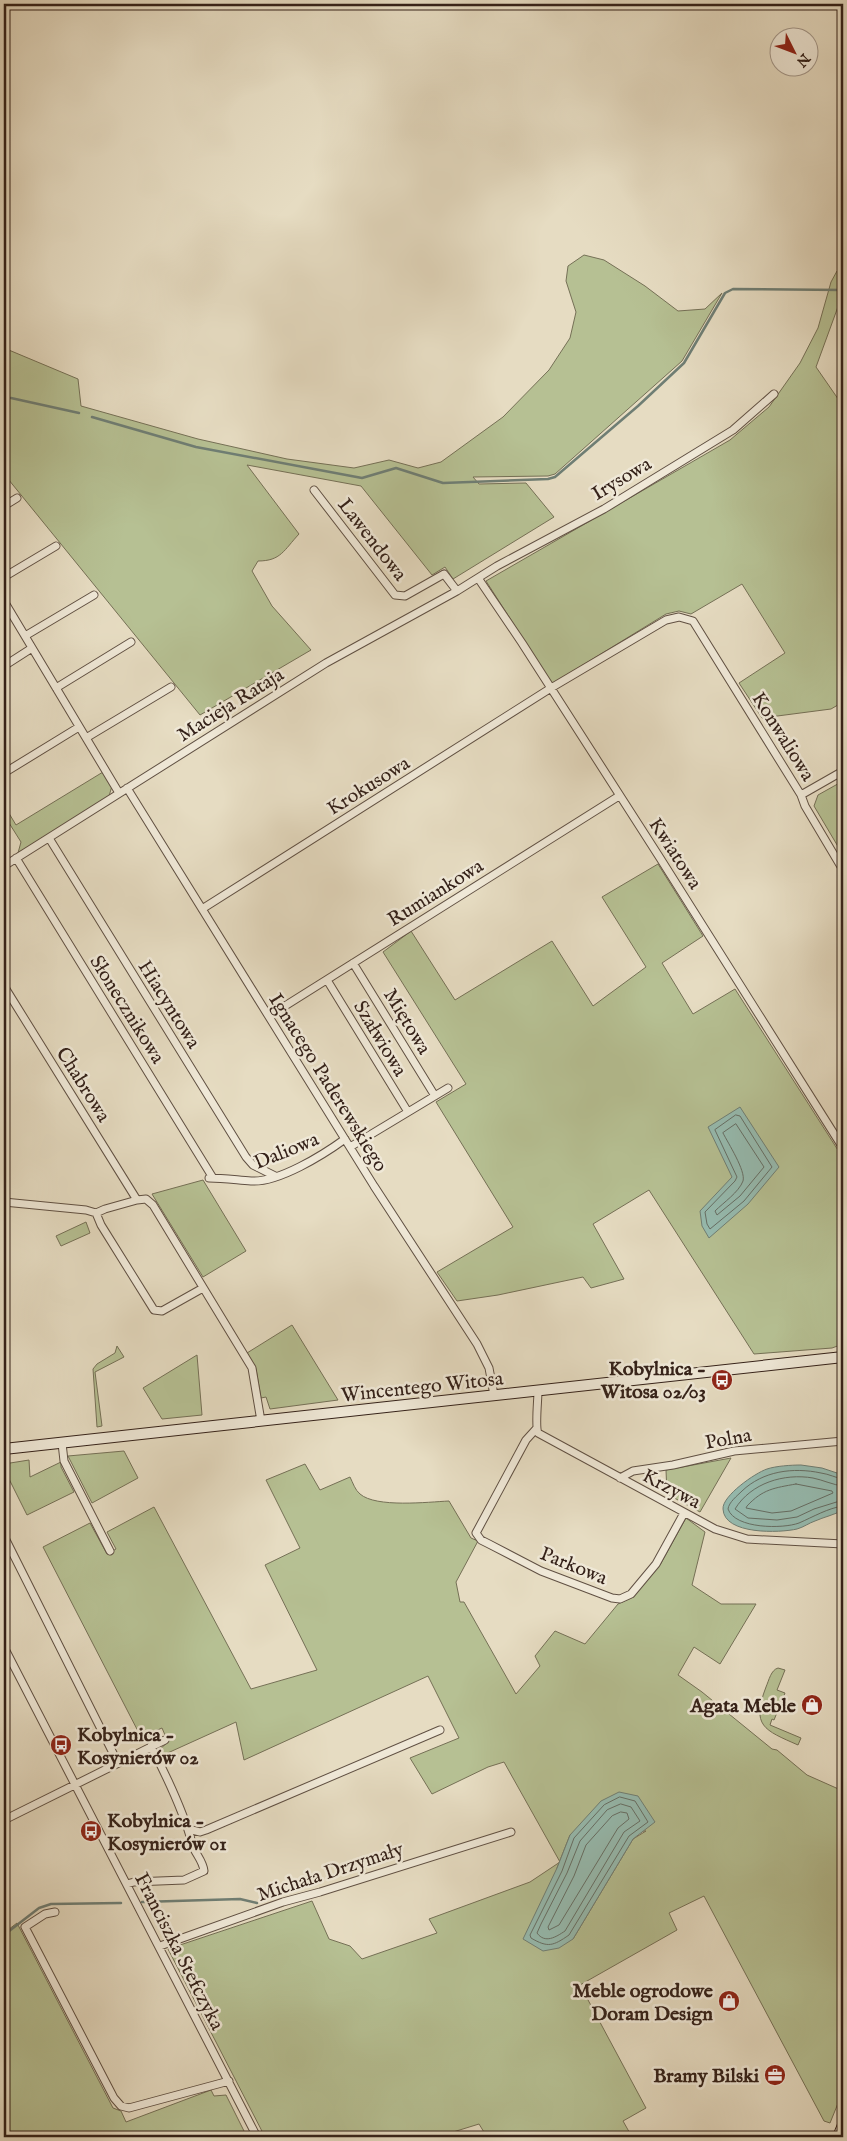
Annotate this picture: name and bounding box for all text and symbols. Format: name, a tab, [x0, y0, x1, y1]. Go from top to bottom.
north arrow	[770, 28, 820, 78]
text: N	[792, 49, 814, 71]
street label: Irysowa	[587, 452, 656, 507]
street label: Lawendowa	[332, 493, 412, 587]
street label: Macieja Rataja	[173, 662, 289, 748]
street label: Konwaliowa	[746, 688, 820, 786]
street label: Krokusowa	[323, 751, 415, 822]
street label: Kwiatowa	[642, 813, 707, 895]
street label: Rumiankowa	[383, 854, 489, 933]
street label: Słonecznikowa	[84, 951, 170, 1069]
street label: Hiacyntowa	[132, 956, 206, 1054]
street label: Miętowa	[377, 984, 436, 1060]
street label: Ignacego Paderewskiego	[263, 989, 393, 1177]
street label: Szałwiowa	[347, 996, 412, 1082]
street label: Chabrowa	[50, 1043, 116, 1127]
street label: Daliowa	[250, 1127, 323, 1176]
place label: Kobylnica - Witosa 02/03	[600, 1357, 706, 1405]
street label: Wincentego Witosa	[340, 1367, 505, 1408]
bus stop icon: Kobylnica - Witosa 02/03	[710, 1368, 734, 1392]
street label: Polna	[703, 1423, 754, 1456]
street label: Krzywa	[638, 1464, 705, 1515]
street label: Parkowa	[536, 1542, 611, 1591]
shop icon: Agata Meble	[800, 1693, 824, 1717]
place label: Agata Meble	[689, 1694, 797, 1719]
place label: Kobylnica - Kosynierów 02	[77, 1723, 199, 1771]
bus stop icon: Kobylnica - Kosynierów 02	[49, 1733, 73, 1757]
place label: Kobylnica - Kosynierów 01	[107, 1809, 227, 1857]
bus stop icon: Kobylnica - Kosynierów 01	[79, 1819, 103, 1843]
street label: Michała Drzymały	[254, 1837, 407, 1908]
street label: Franciszka Stefczyka	[128, 1869, 229, 2035]
place label: Meble ogrodowe Doram Design	[572, 1979, 714, 2027]
shop icon: Meble ogrodowe Doram Design	[717, 1989, 741, 2013]
office icon: Bramy Bilski	[763, 2063, 787, 2087]
place label: Bramy Bilski	[653, 2064, 760, 2089]

